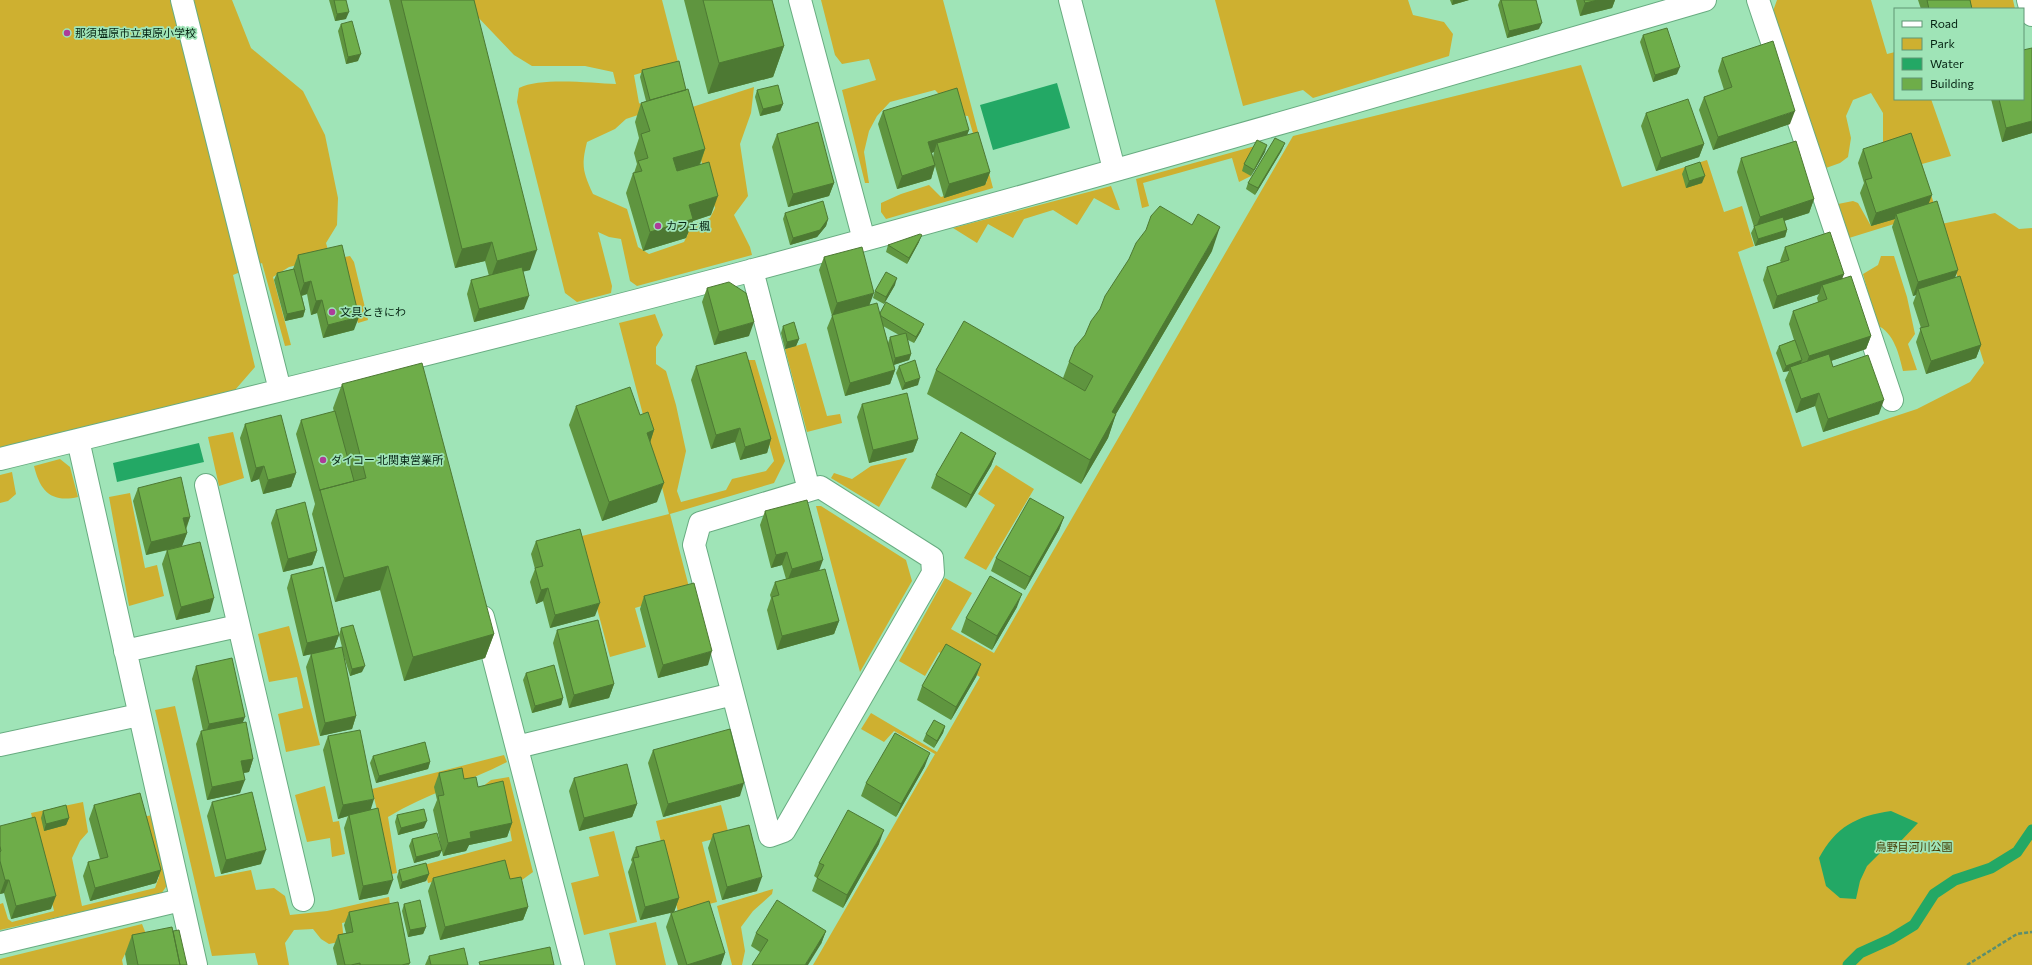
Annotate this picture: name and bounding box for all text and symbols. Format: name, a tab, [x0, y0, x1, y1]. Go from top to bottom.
legend	[1894, 8, 2024, 100]
text: Road	[1930, 16, 1958, 30]
place label: 那須塩原市立東原小学校	[75, 26, 196, 39]
marker: 那須塩原市立東原小学校	[62, 28, 72, 38]
text: Park	[1930, 36, 1956, 50]
text: Water	[1930, 56, 1964, 70]
text: Building	[1930, 76, 1974, 90]
place label: カフェ楓	[666, 219, 710, 232]
marker: カフェ楓	[653, 221, 663, 231]
place label: 文具ときにわ	[340, 305, 406, 318]
marker: 文具ときにわ	[327, 307, 337, 317]
place label: ダイコー 北関東営業所	[331, 453, 444, 466]
marker: ダイコー 北関東営業所	[318, 455, 328, 465]
park label: 鳥野目河川公園	[1876, 840, 1953, 853]

